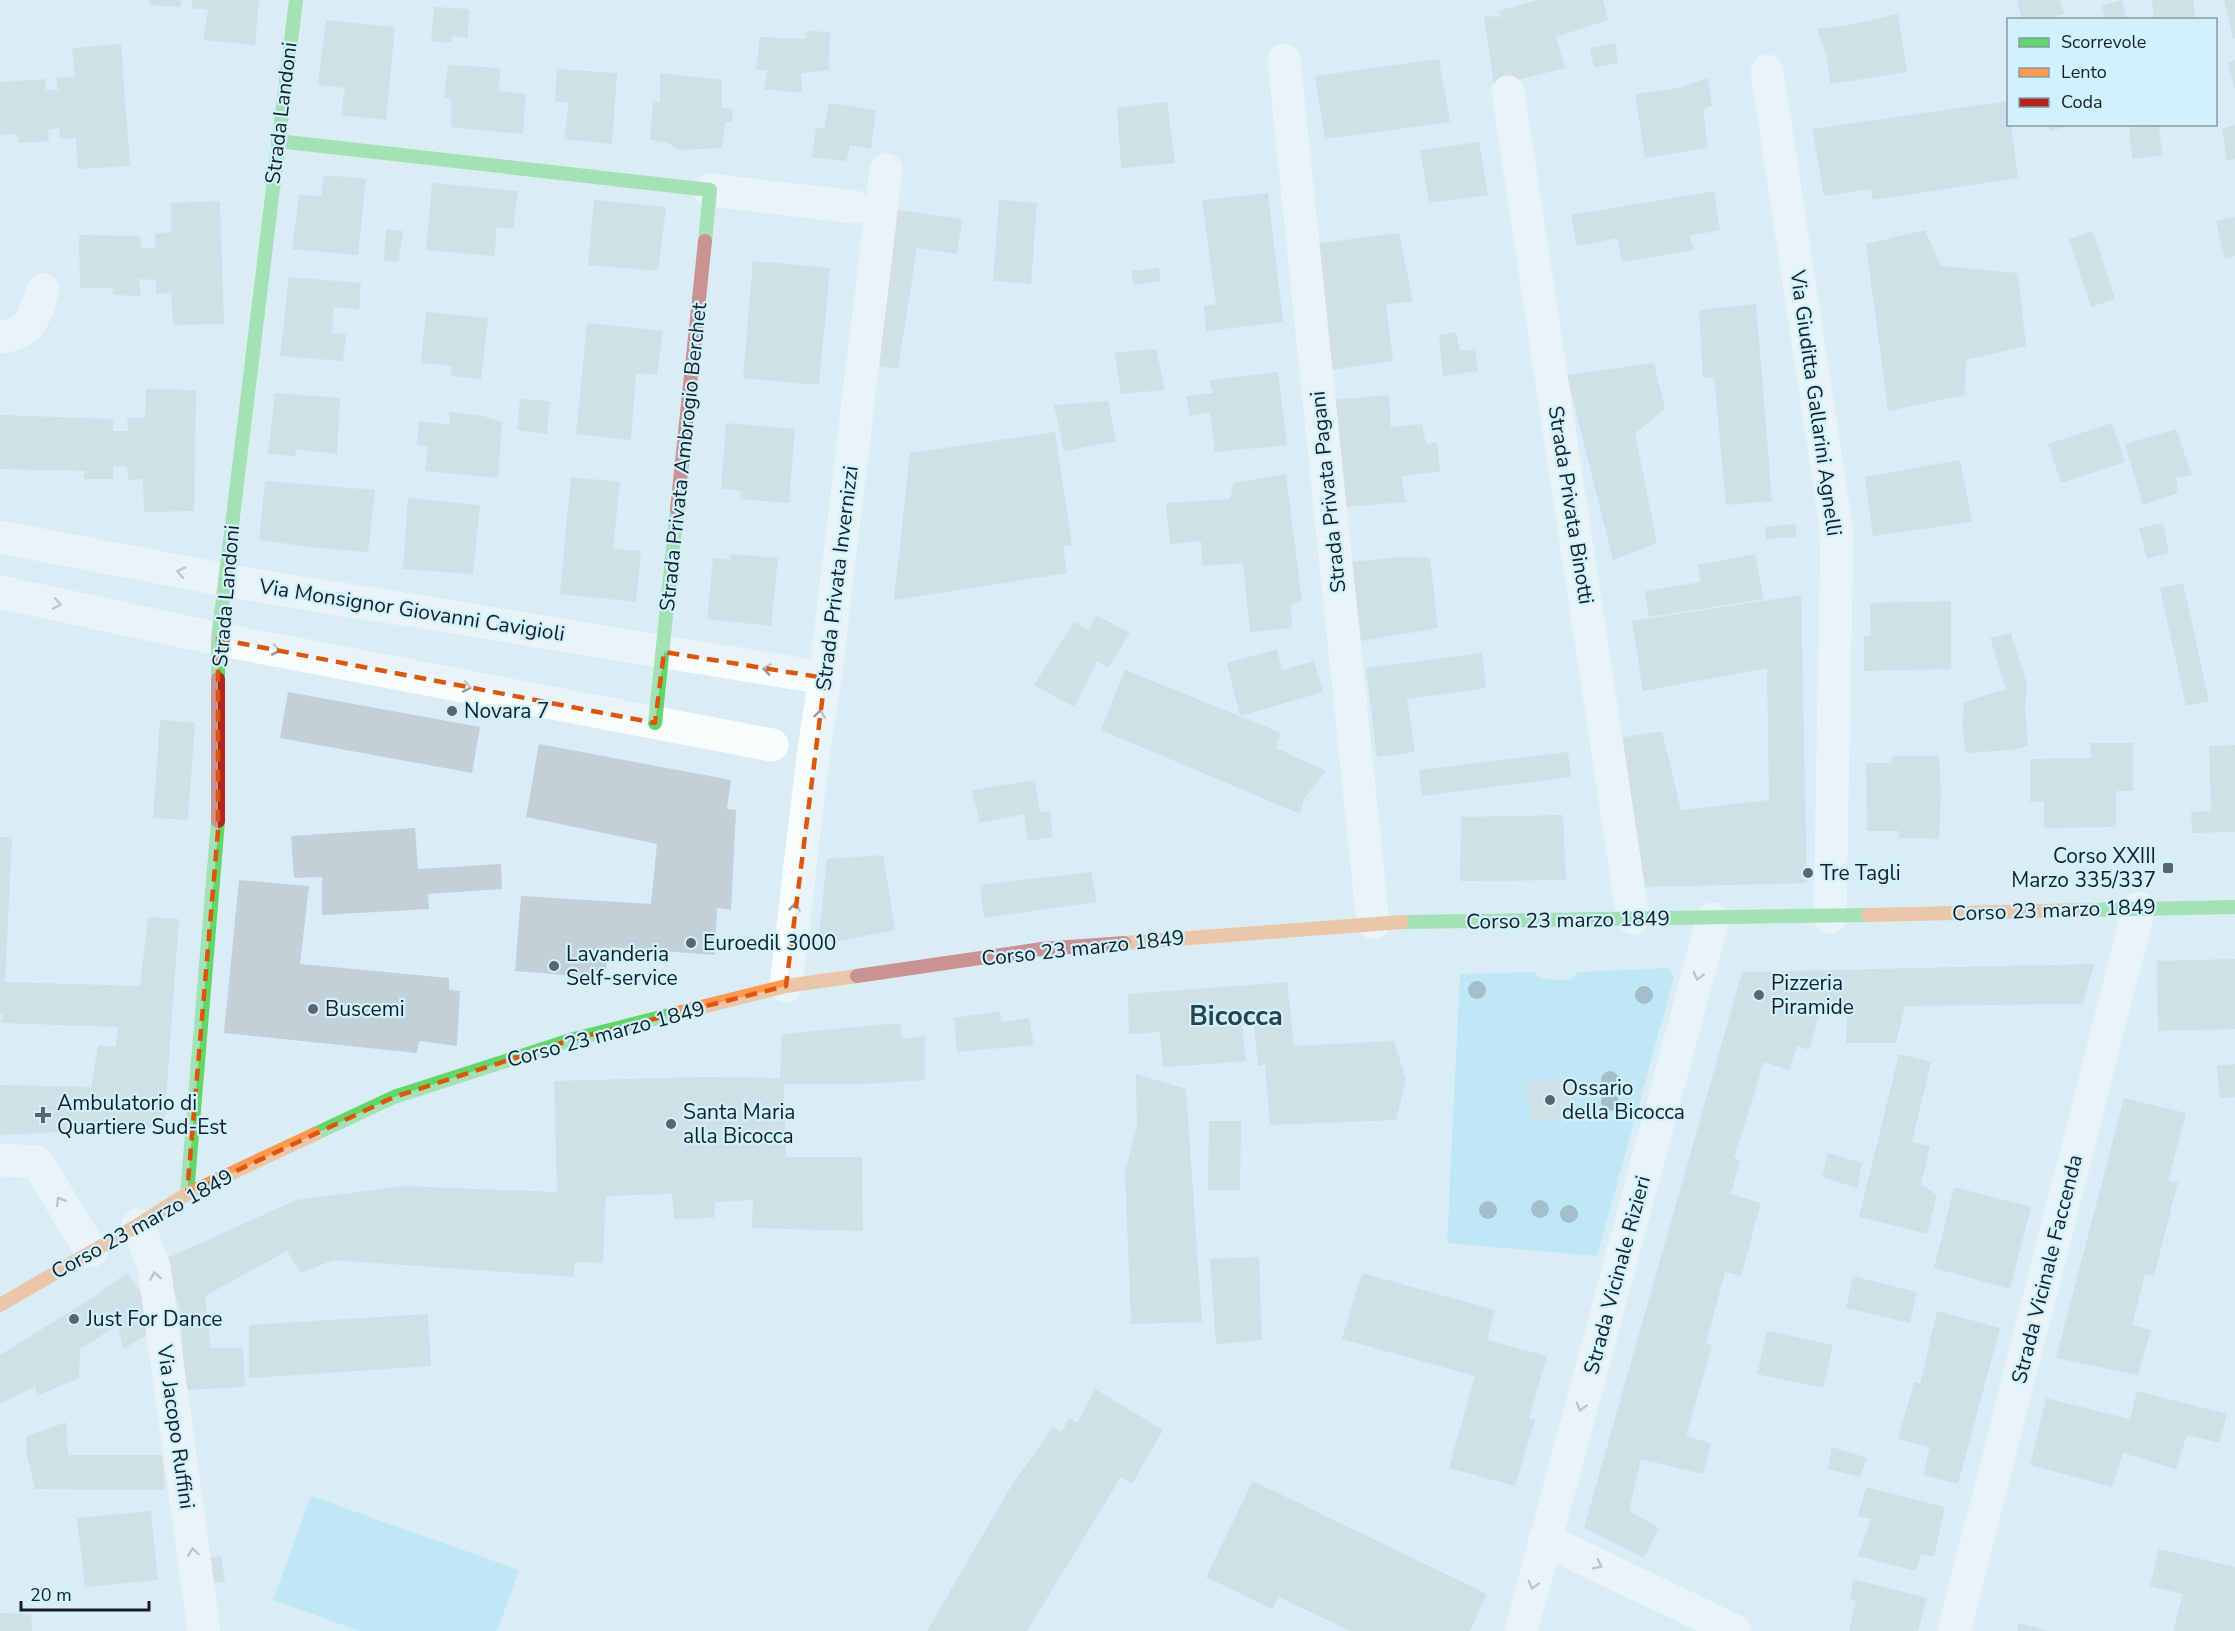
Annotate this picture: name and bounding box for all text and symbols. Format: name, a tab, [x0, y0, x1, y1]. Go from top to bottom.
legend	[2007, 18, 2217, 126]
text: Scorrevole	[2061, 30, 2146, 54]
street label: Strada Landoni	[258, 40, 304, 186]
text: Lento	[2061, 60, 2107, 84]
text: Coda	[2061, 90, 2103, 114]
street label: Via Giuditta Gallarini Agnelli	[1783, 267, 1849, 538]
street label: Strada Privata Ambrogio Berchet	[653, 301, 713, 613]
street label: Strada Privata Pagani	[1303, 390, 1353, 594]
street label: Strada Privata Binotti	[1541, 404, 1601, 606]
street label: Strada Privata Invernizzi	[809, 464, 865, 692]
street label: Strada Landoni	[206, 524, 246, 668]
one-way arrow	[177, 566, 187, 579]
street label: Via Monsignor Giovanni Cavigioli	[256, 572, 567, 648]
one-way arrow	[52, 597, 62, 610]
one-way arrow	[270, 643, 280, 656]
one-way arrow	[763, 663, 772, 675]
one-way arrow	[462, 680, 472, 693]
place label: Novara 7	[464, 697, 549, 725]
marker: Novara 7	[445, 704, 459, 718]
one-way arrow	[813, 709, 825, 718]
place label: Corso XXIII Marzo 335/337	[2011, 842, 2156, 894]
place label: Tre Tagli	[1820, 859, 1901, 887]
marker: Corso XXIII Marzo 335/337	[2161, 861, 2175, 875]
marker: Tre Tagli	[1801, 866, 1815, 880]
street label: Corso 23 marzo 1849	[1952, 892, 2156, 928]
one-way arrow	[788, 903, 801, 912]
street label: Corso 23 marzo 1849	[1466, 904, 1670, 936]
street label: Corso 23 marzo 1849	[980, 923, 1186, 973]
place label: Euroedil 3000	[703, 929, 836, 957]
marker: Euroedil 3000	[684, 936, 698, 950]
place label: Lavanderia Self-service	[566, 940, 678, 992]
marker: Lavanderia Self-service	[547, 959, 561, 973]
place label: Pizzeria Piramide	[1771, 969, 1854, 1021]
one-way arrow	[1692, 970, 1705, 980]
marker: Pizzeria Piramide	[1752, 988, 1766, 1002]
street label: Corso 23 marzo 1849	[504, 994, 708, 1074]
place label: Buscemi	[325, 995, 405, 1023]
district label: Bicocca	[1189, 998, 1283, 1035]
marker: Buscemi	[306, 1002, 320, 1016]
place label: Ossario della Bicocca	[1562, 1074, 1685, 1126]
place label: Ambulatorio di Quartiere Sud-Est	[57, 1089, 227, 1141]
marker: Ossario della Bicocca	[1543, 1093, 1557, 1107]
place label: Santa Maria alla Bicocca	[683, 1098, 795, 1150]
marker: Ambulatorio di Quartiere Sud-Est	[34, 1106, 52, 1124]
marker: Santa Maria alla Bicocca	[664, 1117, 678, 1131]
street label: Strada Vicinale Faccenda	[2005, 1152, 2089, 1386]
street label: Corso 23 marzo 1849	[46, 1162, 238, 1286]
street label: Strada Vicinale Rizieri	[1577, 1173, 1657, 1377]
one-way arrow	[56, 1197, 68, 1207]
one-way arrow	[149, 1271, 162, 1281]
place label: Just For Dance	[85, 1305, 222, 1333]
marker: Just For Dance	[67, 1312, 81, 1326]
street label: Via Jacopo Ruffini	[150, 1342, 201, 1511]
one-way arrow	[1576, 1401, 1588, 1412]
one-way arrow	[188, 1548, 200, 1557]
one-way arrow	[1591, 1557, 1602, 1569]
scale bar	[21, 1574, 148, 1612]
one-way arrow	[1528, 1579, 1540, 1590]
text: 20 m	[30, 1583, 72, 1607]

